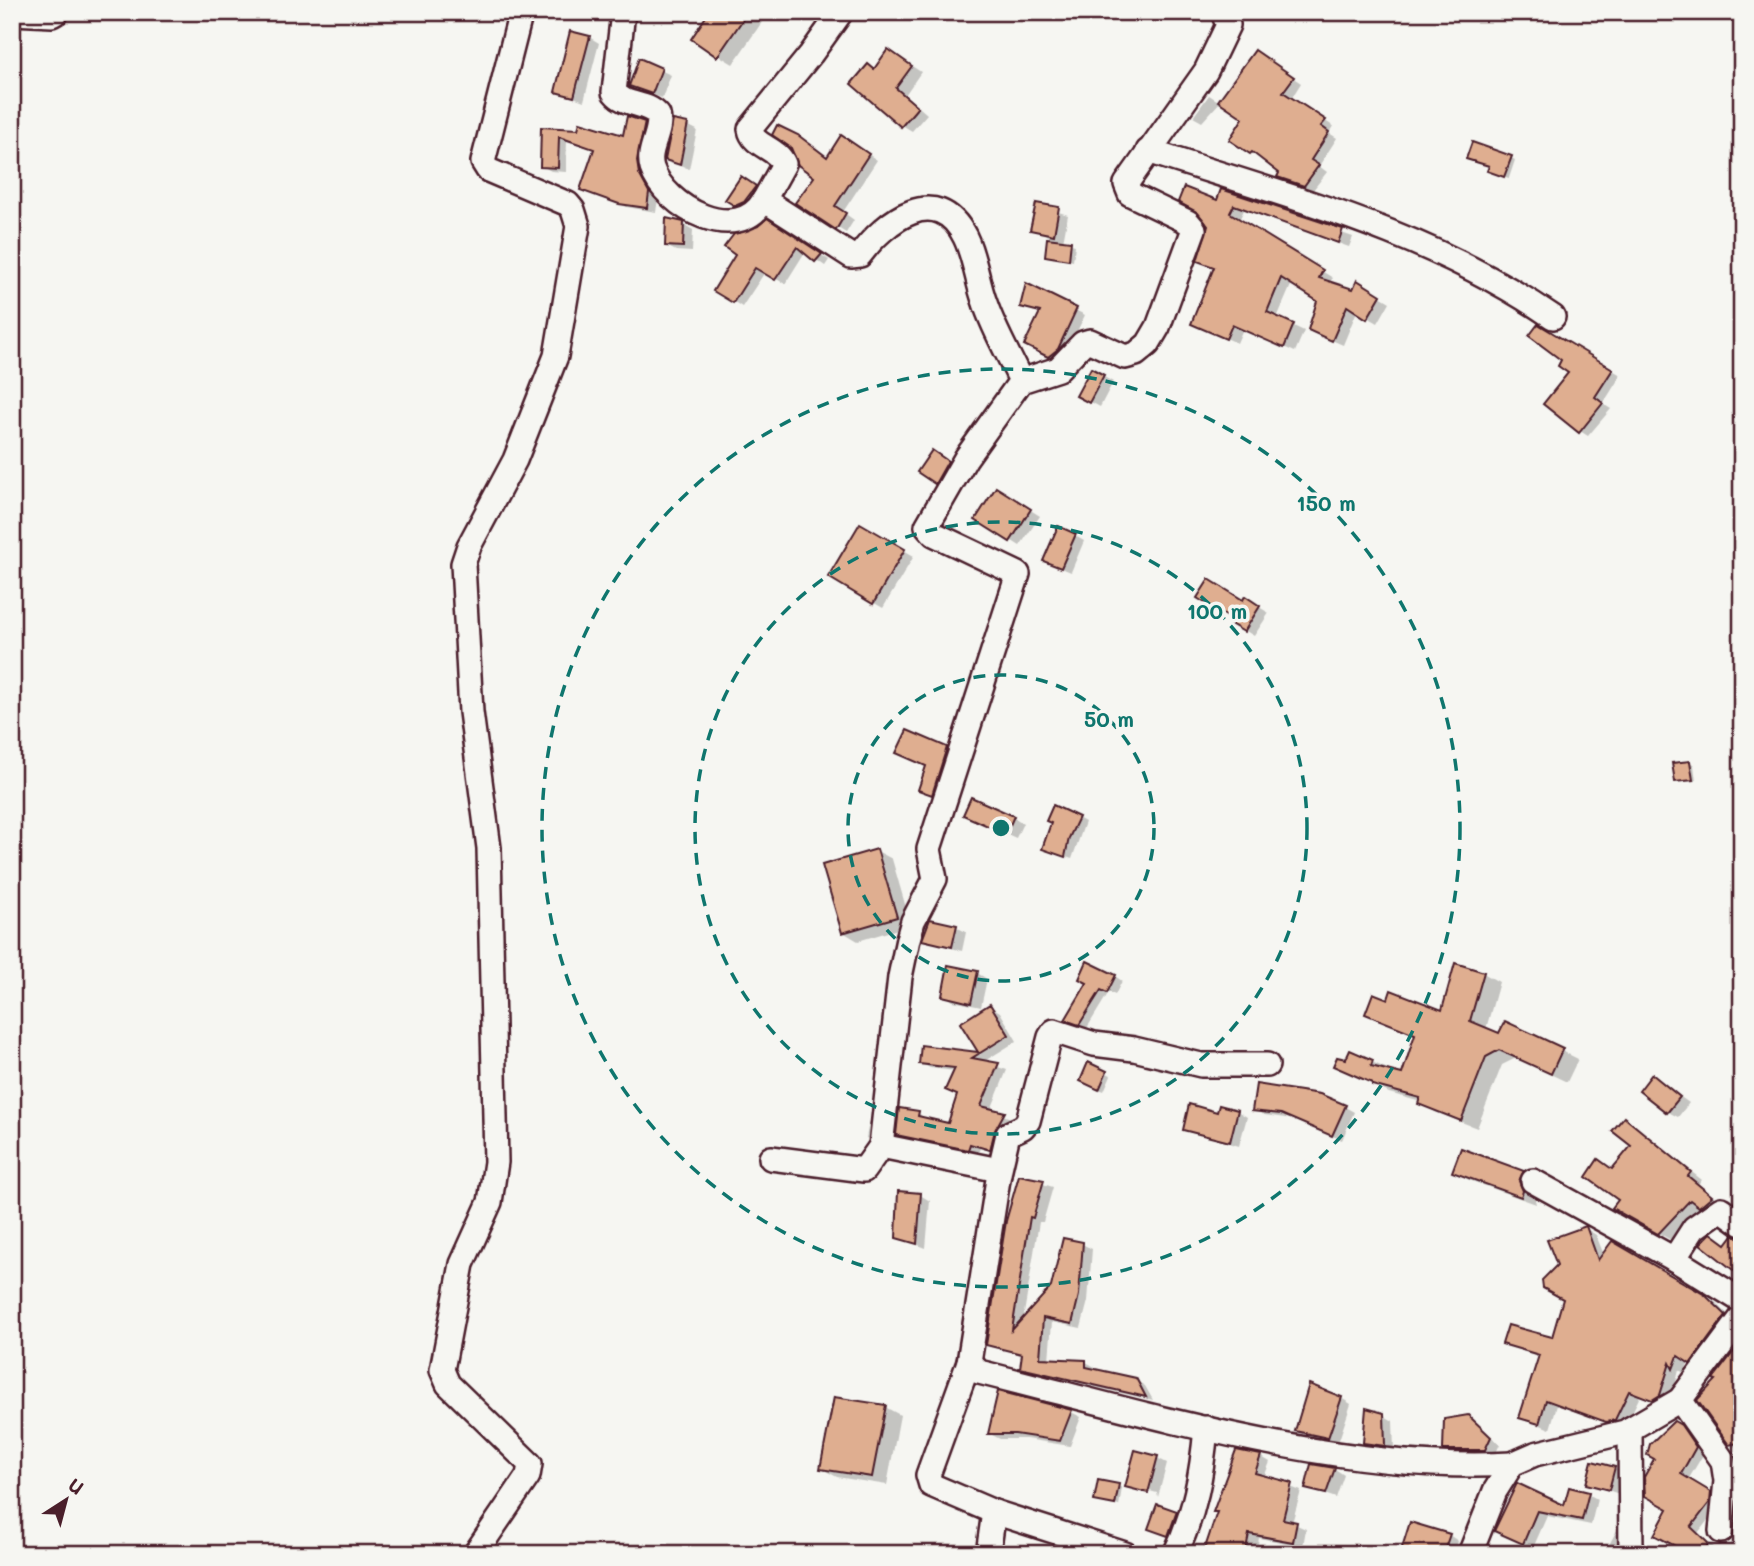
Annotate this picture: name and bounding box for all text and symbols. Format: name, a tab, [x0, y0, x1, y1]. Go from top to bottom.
text: 150 m	[1296, 489, 1356, 516]
text: 100 m	[1187, 597, 1247, 624]
text: 50 m	[1084, 705, 1134, 732]
centre of rings	[989, 816, 1013, 840]
north arrow	[32, 1464, 102, 1534]
text: U	[64, 1472, 89, 1500]

